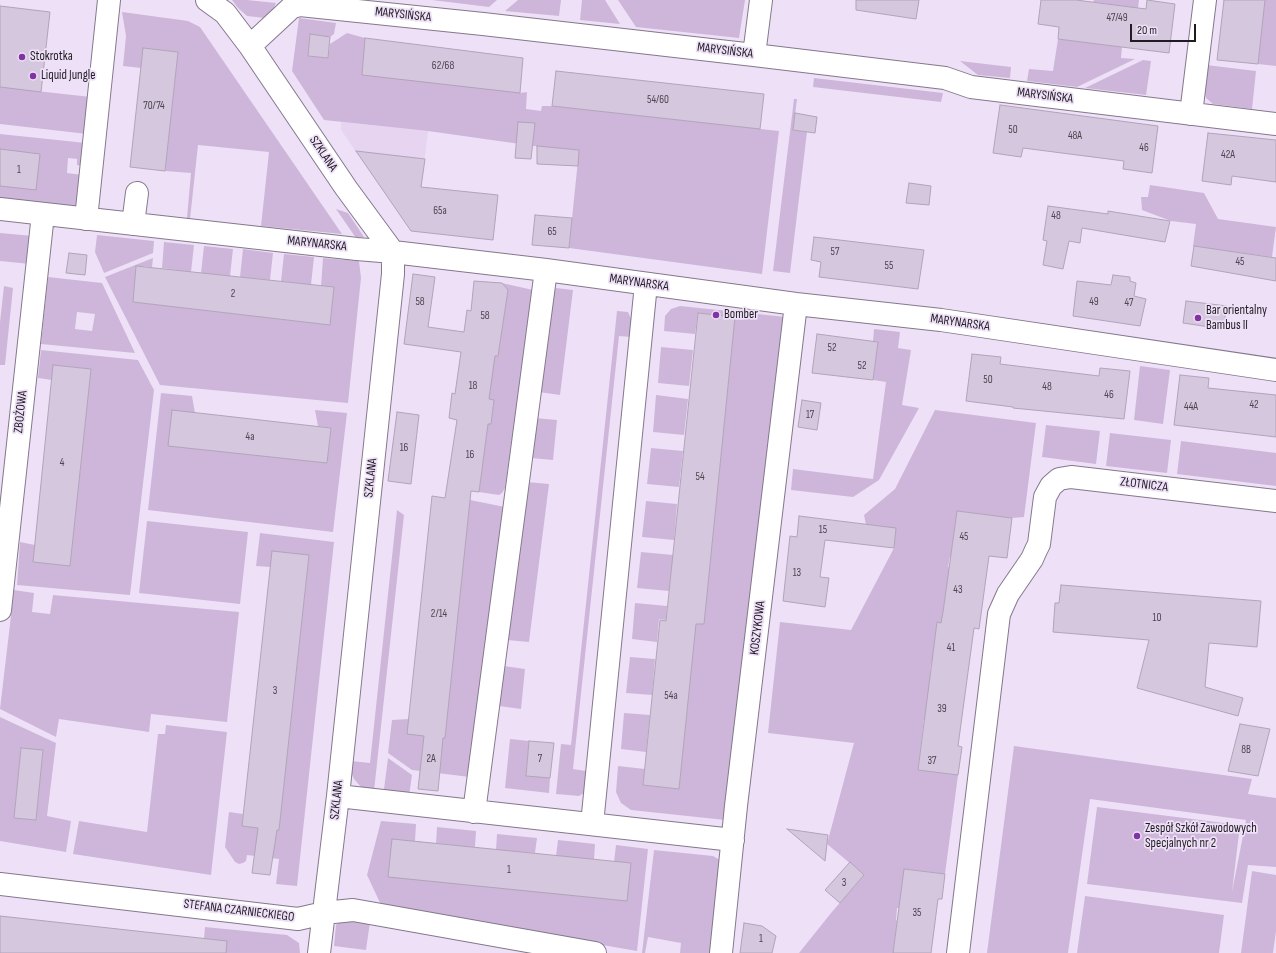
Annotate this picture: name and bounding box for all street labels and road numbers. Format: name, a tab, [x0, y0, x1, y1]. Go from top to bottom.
street label: MARYSIŃSKA	[374, 4, 432, 26]
street label: MARYSIŃSKA	[696, 40, 754, 62]
street label: MARYSIŃSKA	[1016, 85, 1074, 107]
street label: SZKLANA	[305, 133, 341, 175]
street label: MARYNARSKA	[286, 233, 348, 255]
street label: MARYNARSKA	[608, 271, 670, 295]
street label: MARYNARSKA	[929, 311, 991, 335]
street label: ZBOŻOWA	[11, 390, 31, 434]
street label: SZKLANA	[361, 458, 381, 498]
street label: ZŁOTNICZA	[1119, 474, 1169, 496]
street label: KOSZYKOWA	[747, 600, 769, 656]
street label: SZKLANA	[327, 780, 347, 820]
street label: STEFANA CZARNIECKIEGO	[183, 896, 295, 926]

